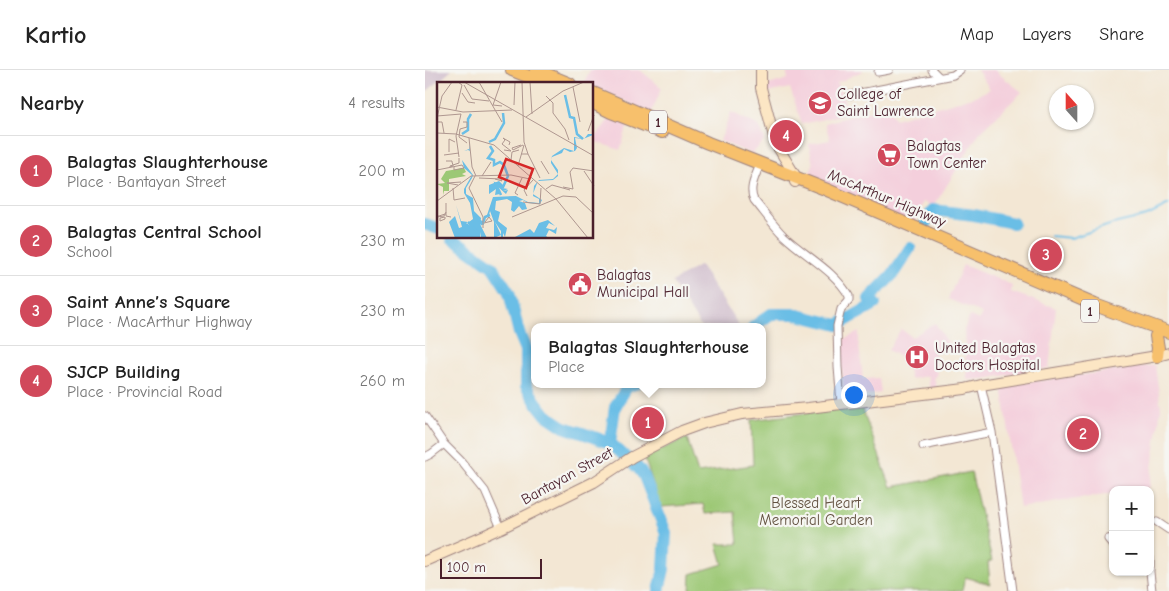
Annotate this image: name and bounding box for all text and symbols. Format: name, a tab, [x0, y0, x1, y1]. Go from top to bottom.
text: Kartio	[25, 21, 87, 49]
text: Map	[960, 24, 994, 45]
text: Layers	[1022, 24, 1071, 45]
text: Share	[1099, 24, 1144, 45]
inset map	[437, 82, 594, 239]
place label: College of Saint Lawrence	[837, 85, 935, 120]
north arrow	[1049, 85, 1094, 130]
school or university icon: College of Saint Lawrence	[807, 90, 833, 116]
text: Nearby	[20, 91, 84, 115]
text: 4 results	[348, 94, 405, 112]
road number: 1	[649, 111, 667, 134]
pin: 4	[770, 117, 802, 155]
place label: Balagtas Town Center	[907, 137, 986, 172]
supermarket icon: Balagtas Town Center	[876, 142, 902, 168]
text: Balagtas Slaughterhouse	[67, 151, 268, 173]
text: 1	[33, 162, 39, 180]
text: 200 m	[359, 162, 405, 180]
street label: MacArthur Highway	[825, 165, 949, 231]
text: Place · Bantayan Street	[67, 173, 226, 191]
text: Balagtas Central School	[67, 221, 262, 243]
text: 2	[32, 232, 40, 250]
text: 230 m	[360, 232, 405, 250]
pin: 3	[1030, 236, 1062, 274]
text: School	[67, 243, 113, 261]
place label: Balagtas Municipal Hall	[597, 266, 689, 301]
public building icon: Balagtas Municipal Hall	[567, 271, 593, 297]
text: Saint Anne’s Square	[67, 291, 230, 313]
road number: 1	[1081, 300, 1099, 322]
text: 3	[32, 302, 40, 320]
text: 230 m	[360, 302, 405, 320]
text: Place · MacArthur Highway	[67, 313, 252, 331]
popup	[531, 323, 766, 388]
text: Balagtas Slaughterhouse	[548, 336, 749, 358]
place label: United Balagtas Doctors Hospital	[935, 339, 1040, 374]
hospital icon: United Balagtas Doctors Hospital	[904, 344, 930, 370]
text: Place	[548, 358, 585, 376]
text: SJCP Building	[67, 361, 181, 383]
text: 4	[32, 372, 40, 390]
text: 260 m	[360, 372, 405, 390]
your location	[841, 382, 867, 408]
text: Place · Provincial Road	[67, 383, 222, 401]
pin: 1	[632, 404, 664, 442]
pin: 2	[1067, 415, 1099, 453]
street label: Bantayan Street	[518, 443, 617, 509]
map controls	[1109, 486, 1154, 576]
button: +	[1109, 486, 1154, 531]
park label: Blessed Heart Memorial Garden	[759, 494, 873, 529]
button: −	[1109, 531, 1154, 576]
scale bar	[440, 556, 543, 579]
text: 100 m	[447, 559, 486, 576]

